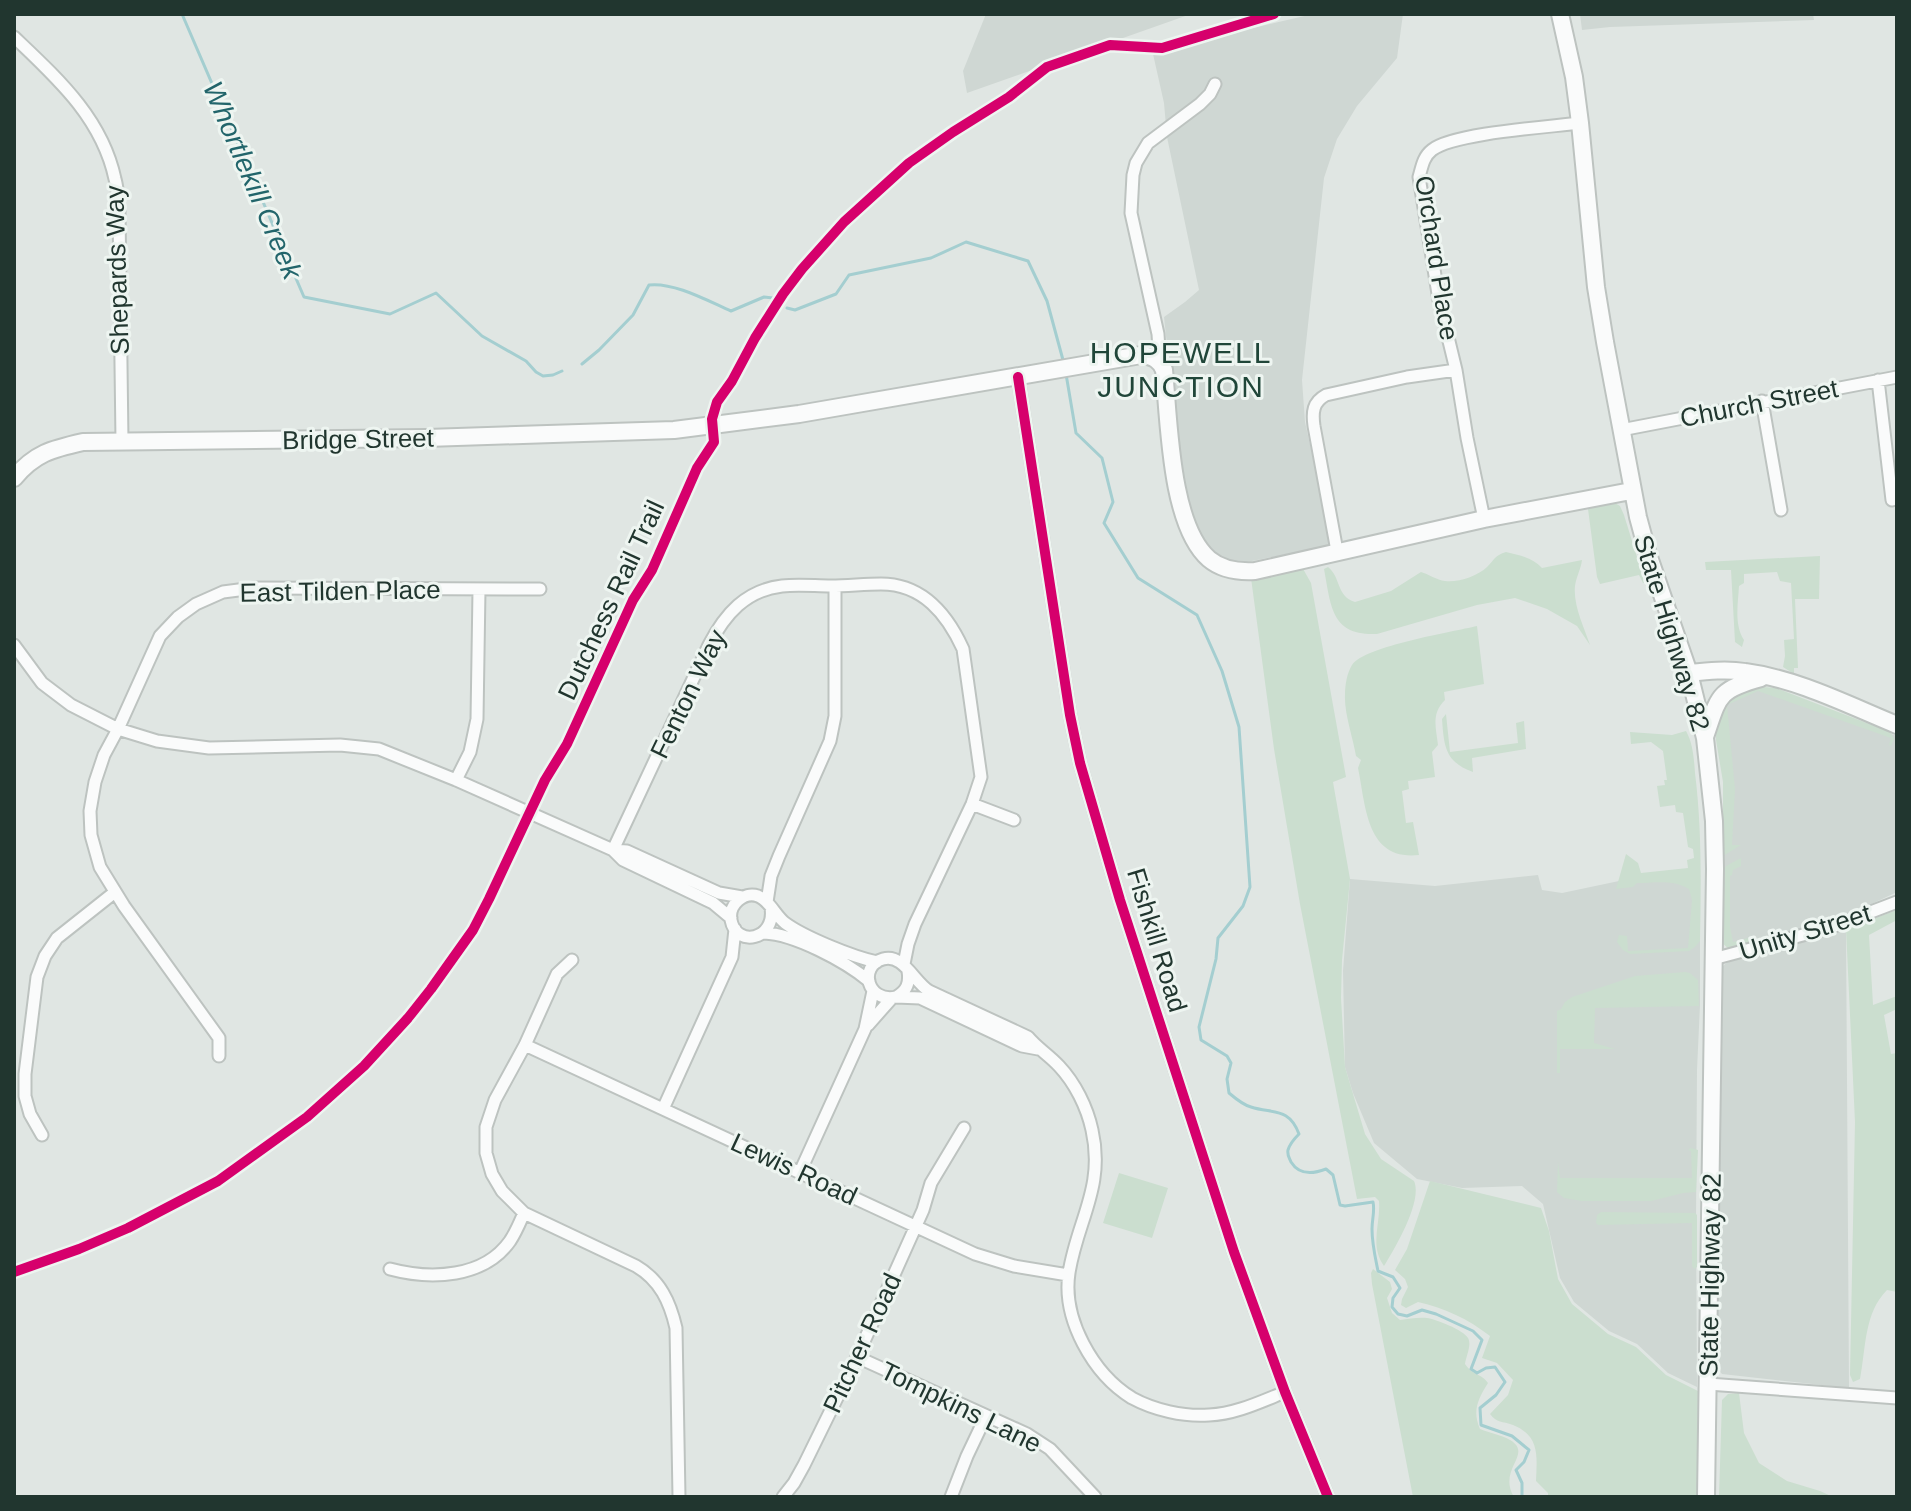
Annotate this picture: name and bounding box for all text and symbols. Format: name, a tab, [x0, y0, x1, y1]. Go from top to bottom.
water label: Whortlekill Creek	[197, 77, 309, 285]
street label: Orchard Place	[1409, 174, 1465, 342]
street label: Shepards Way	[99, 185, 135, 355]
district label: HOPEWELL JUNCTION	[1090, 336, 1272, 403]
street label: Church Street	[1677, 373, 1841, 433]
street label: Bridge Street	[282, 423, 435, 455]
street label: Dutchess Rail Trail	[552, 495, 670, 705]
street label: State Highway 82	[1628, 531, 1716, 735]
street label: East Tilden Place	[239, 574, 441, 608]
street label: Fenton Way	[644, 625, 732, 763]
street label: Fishkill Road	[1121, 864, 1193, 1016]
street label: Unity Street	[1736, 898, 1875, 966]
street label: Lewis Road	[726, 1127, 862, 1211]
street label: State Highway 82	[1693, 1173, 1727, 1377]
street label: Pitcher Road	[817, 1269, 907, 1417]
street label: Tompkins Lane	[876, 1355, 1046, 1459]

